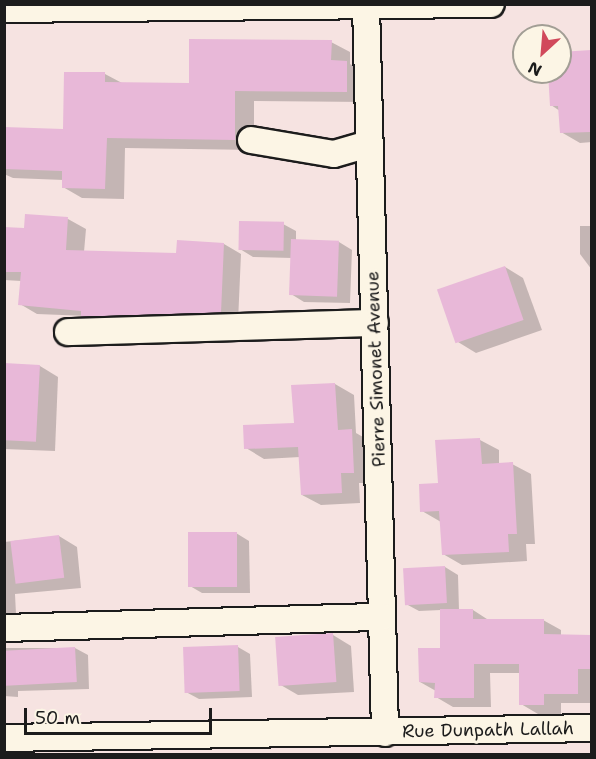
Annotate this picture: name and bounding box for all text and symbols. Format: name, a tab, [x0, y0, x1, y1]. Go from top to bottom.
north arrow	[512, 24, 572, 84]
text: N	[524, 57, 545, 81]
street label: Pierre Simonet Avenue	[362, 271, 390, 467]
scale bar	[27, 696, 214, 734]
text: 50 m	[35, 706, 80, 730]
street label: Rue Dunpath Lallah	[402, 718, 574, 742]

